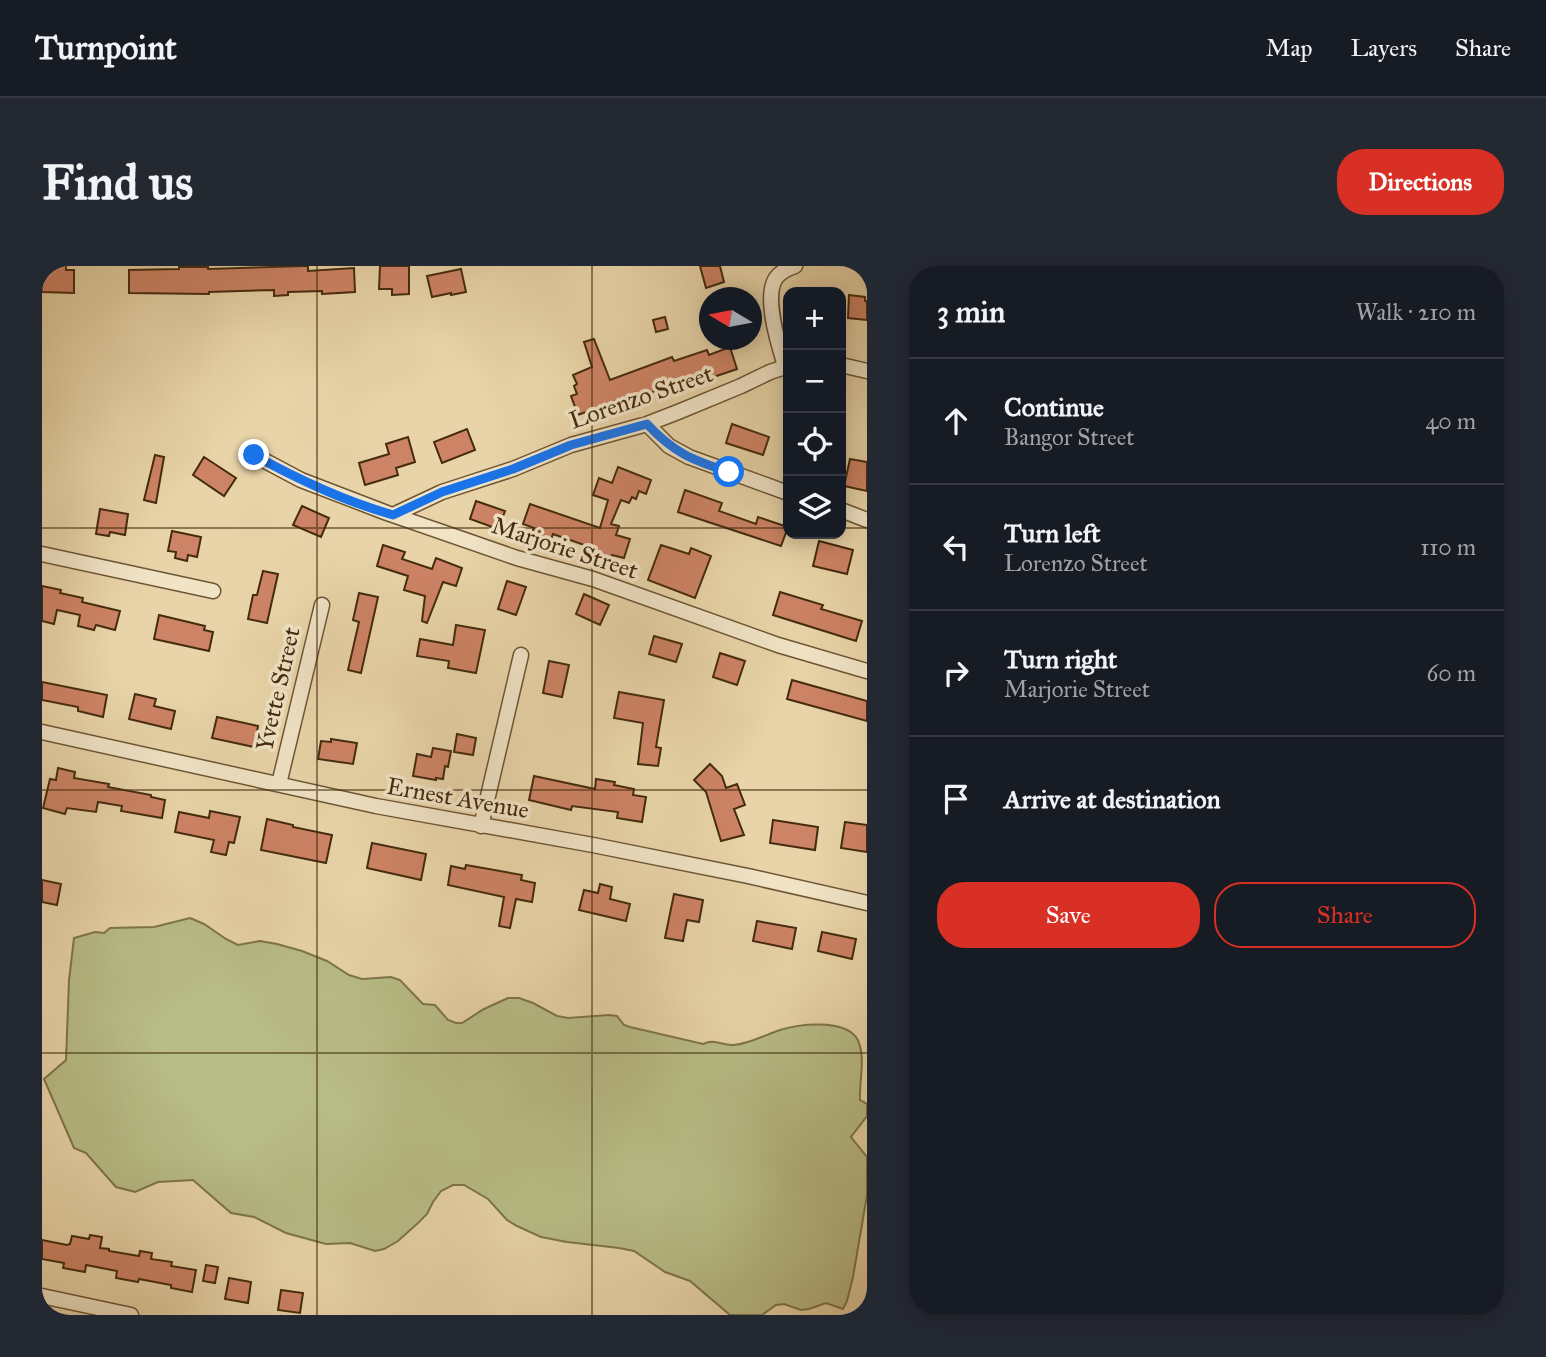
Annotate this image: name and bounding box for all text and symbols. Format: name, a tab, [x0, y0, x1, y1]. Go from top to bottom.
text: Turnpoint	[35, 28, 177, 68]
text: Map	[1266, 33, 1313, 63]
text: Layers	[1351, 33, 1417, 63]
text: Share	[1455, 33, 1511, 63]
button: Directions	[1337, 149, 1504, 215]
text: Find us	[42, 153, 193, 212]
north arrow	[699, 287, 762, 350]
map controls	[783, 287, 846, 539]
button: +	[783, 287, 846, 350]
text: 3 min	[937, 294, 1005, 330]
text: Walk · 210 m	[1356, 298, 1476, 326]
button: −	[783, 350, 846, 413]
street label: Lorenzo Street	[565, 358, 717, 436]
text: Continue	[1004, 391, 1104, 423]
icon: ahead	[937, 402, 975, 440]
text: 40 m	[1426, 407, 1476, 435]
button: locate	[783, 413, 846, 476]
text: Bangor Street	[1004, 423, 1135, 451]
route end	[238, 439, 269, 470]
route start	[713, 456, 744, 487]
button: layers	[783, 476, 846, 539]
street label: Marjorie Street	[488, 510, 642, 586]
text: Turn left	[1004, 517, 1100, 549]
icon: left	[937, 528, 975, 566]
text: 110 m	[1420, 533, 1476, 561]
text: Lorenzo Street	[1004, 549, 1148, 577]
street label: Yvette Street	[249, 624, 307, 754]
text: Turn right	[1004, 643, 1117, 675]
icon: right	[937, 654, 975, 692]
text: 60 m	[1427, 659, 1476, 687]
text: Marjorie Street	[1004, 675, 1150, 703]
street label: Ernest Avenue	[385, 771, 531, 825]
icon: arrive	[937, 780, 975, 818]
text: Arrive at destination	[1004, 783, 1221, 815]
button: Save	[937, 882, 1200, 948]
button: Share	[1214, 882, 1476, 948]

